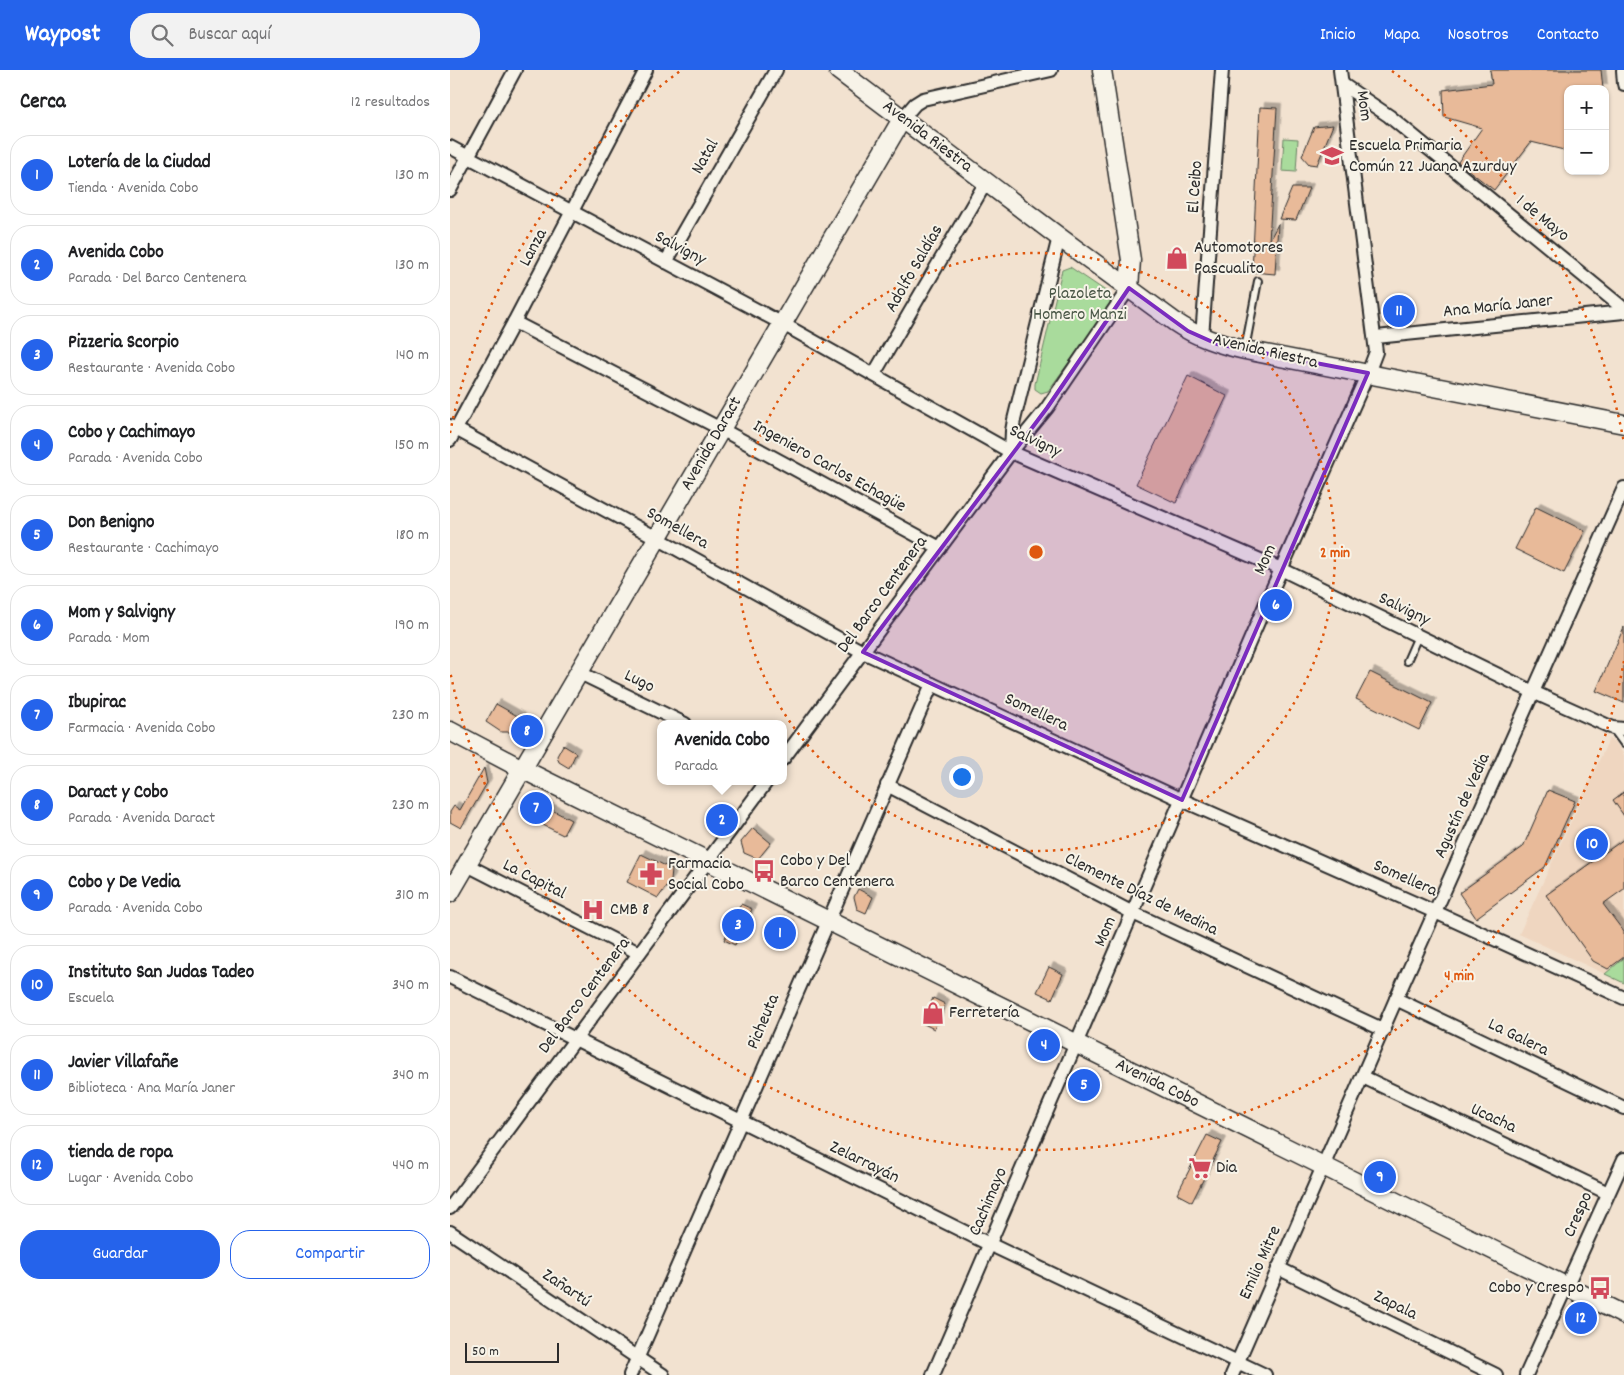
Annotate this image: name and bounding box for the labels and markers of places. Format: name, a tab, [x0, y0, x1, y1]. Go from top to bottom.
place label: Escuela Primaria Común 22 Juana Azurduy	[1349, 134, 1517, 180]
school or university icon: Escuela Primaria Común 22 Juana Azurduy	[1319, 143, 1345, 169]
place label: Automotores Pascualito	[1194, 236, 1283, 282]
shop icon: Automotores Pascualito	[1164, 245, 1190, 271]
pin: 11	[1383, 292, 1415, 330]
centre of rings	[1027, 543, 1045, 561]
pin: 6	[1260, 586, 1292, 624]
pin: 8	[511, 712, 543, 750]
pin: 7	[520, 789, 552, 827]
pin: 2	[706, 801, 738, 839]
pin: 10	[1576, 825, 1608, 863]
place label: Cobo y Del Barco Centenera	[780, 849, 895, 895]
place label: Farmacia Social Cobo	[668, 852, 744, 898]
bus stop icon: Cobo y Del Barco Centenera	[751, 858, 777, 884]
pharmacy icon: Farmacia Social Cobo	[638, 861, 664, 887]
hospital icon: CMB 8	[580, 897, 606, 923]
place label: CMB 8	[610, 898, 649, 923]
pin: 3	[722, 906, 754, 944]
pin: 1	[764, 914, 796, 952]
shop icon: Ferretería	[920, 1000, 946, 1026]
place label: Ferretería	[949, 1001, 1020, 1026]
pin: 4	[1028, 1026, 1060, 1064]
pin: 5	[1068, 1066, 1100, 1104]
supermarket icon: Dia	[1187, 1155, 1213, 1181]
place label: Dia	[1216, 1156, 1238, 1181]
pin: 9	[1364, 1158, 1396, 1196]
bus stop icon: Cobo y Crespo	[1587, 1275, 1613, 1301]
place label: Cobo y Crespo	[1488, 1276, 1584, 1301]
pin: 12	[1565, 1299, 1597, 1337]

